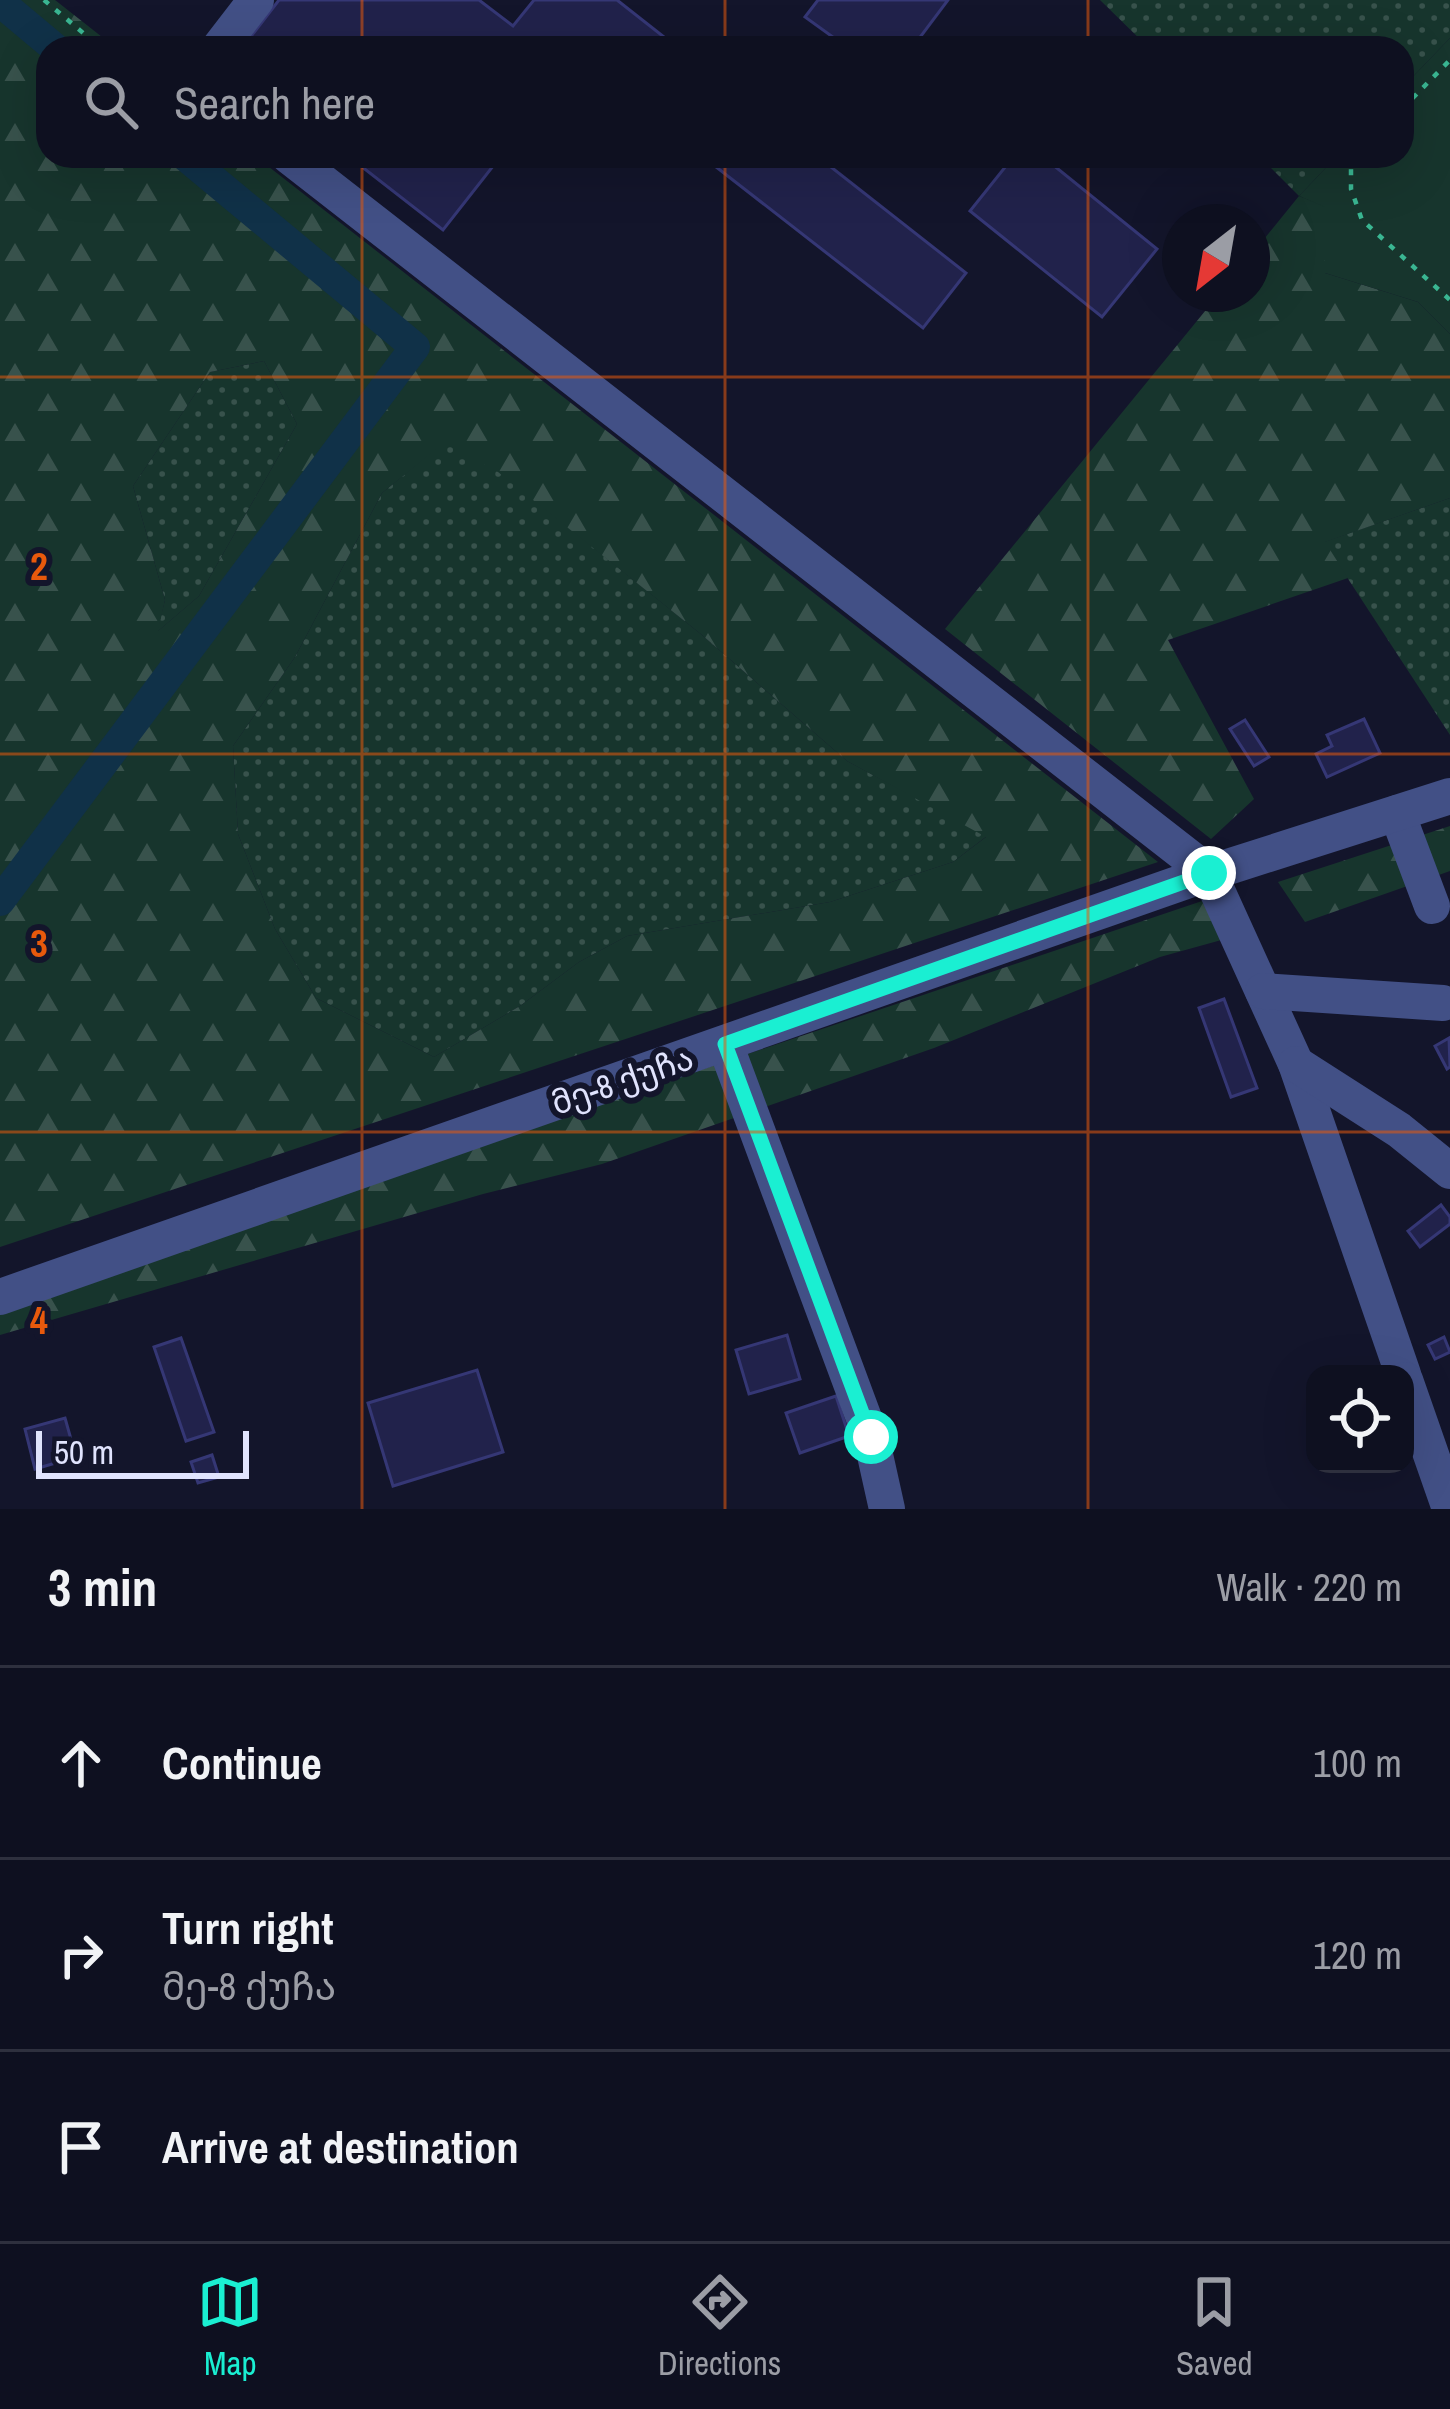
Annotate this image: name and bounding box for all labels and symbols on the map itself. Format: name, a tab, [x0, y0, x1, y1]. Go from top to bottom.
north arrow	[1162, 204, 1270, 312]
text: 2	[30, 540, 48, 592]
route end	[1182, 846, 1236, 900]
text: 3	[30, 917, 48, 969]
street label: მე-8 ქუჩა	[545, 1035, 699, 1125]
text: 4	[30, 1294, 48, 1346]
route start	[844, 1410, 898, 1464]
scale bar	[36, 1425, 249, 1478]

